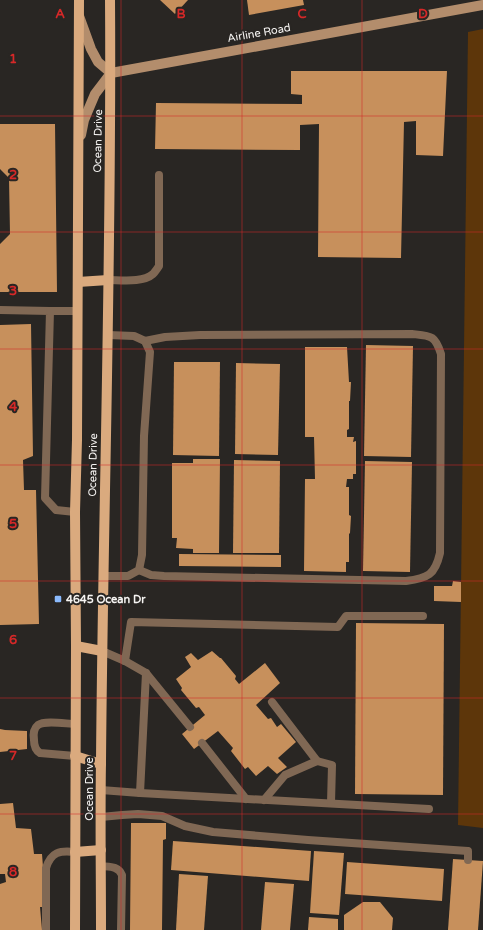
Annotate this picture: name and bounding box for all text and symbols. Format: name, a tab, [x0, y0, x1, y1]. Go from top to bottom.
text: A	[55, 6, 65, 22]
text: B	[176, 6, 186, 22]
text: C	[297, 6, 307, 22]
text: D	[418, 6, 428, 22]
street label: Airline Road	[226, 21, 292, 45]
text: 1	[9, 51, 17, 67]
street label: Ocean Drive	[91, 109, 105, 173]
text: 2	[9, 167, 17, 183]
text: 3	[9, 283, 17, 299]
text: 4	[9, 399, 18, 415]
street label: Ocean Drive	[86, 433, 100, 497]
text: 5	[9, 516, 17, 532]
place label: 4645 Ocean Dr	[66, 593, 146, 606]
marker: 4645 Ocean Dr	[53, 594, 63, 604]
text: 6	[9, 632, 17, 648]
text: 7	[9, 748, 17, 764]
street label: Ocean Drive	[83, 757, 96, 821]
text: 8	[9, 864, 17, 880]

